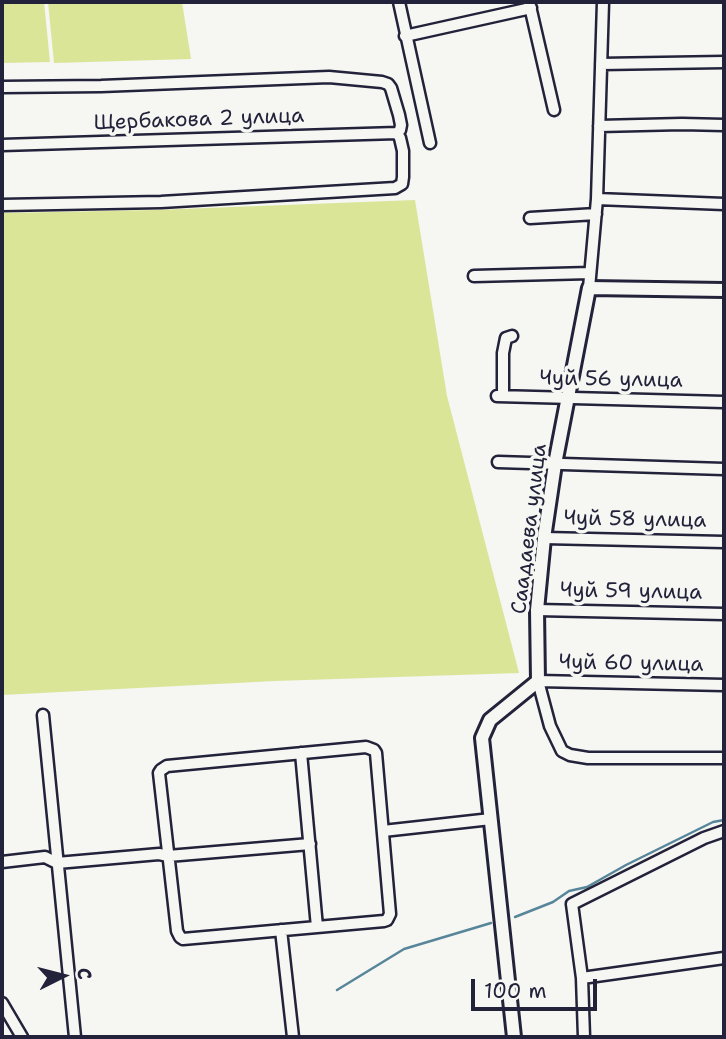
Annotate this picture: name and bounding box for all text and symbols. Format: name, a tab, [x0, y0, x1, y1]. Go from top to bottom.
street label: Щербакова 2 улица	[93, 104, 305, 136]
street label: Чуй 56 улица	[539, 366, 683, 394]
street label: Саадаева улица	[507, 442, 553, 616]
street label: Чуй 58 улица	[563, 506, 707, 534]
street label: Чуй 59 улица	[560, 578, 702, 606]
street label: Чуй 60 улица	[558, 650, 704, 678]
north arrow	[28, 941, 98, 1011]
scale bar	[474, 965, 600, 1009]
text: С	[71, 967, 97, 981]
text: 100 m	[484, 977, 547, 1005]

